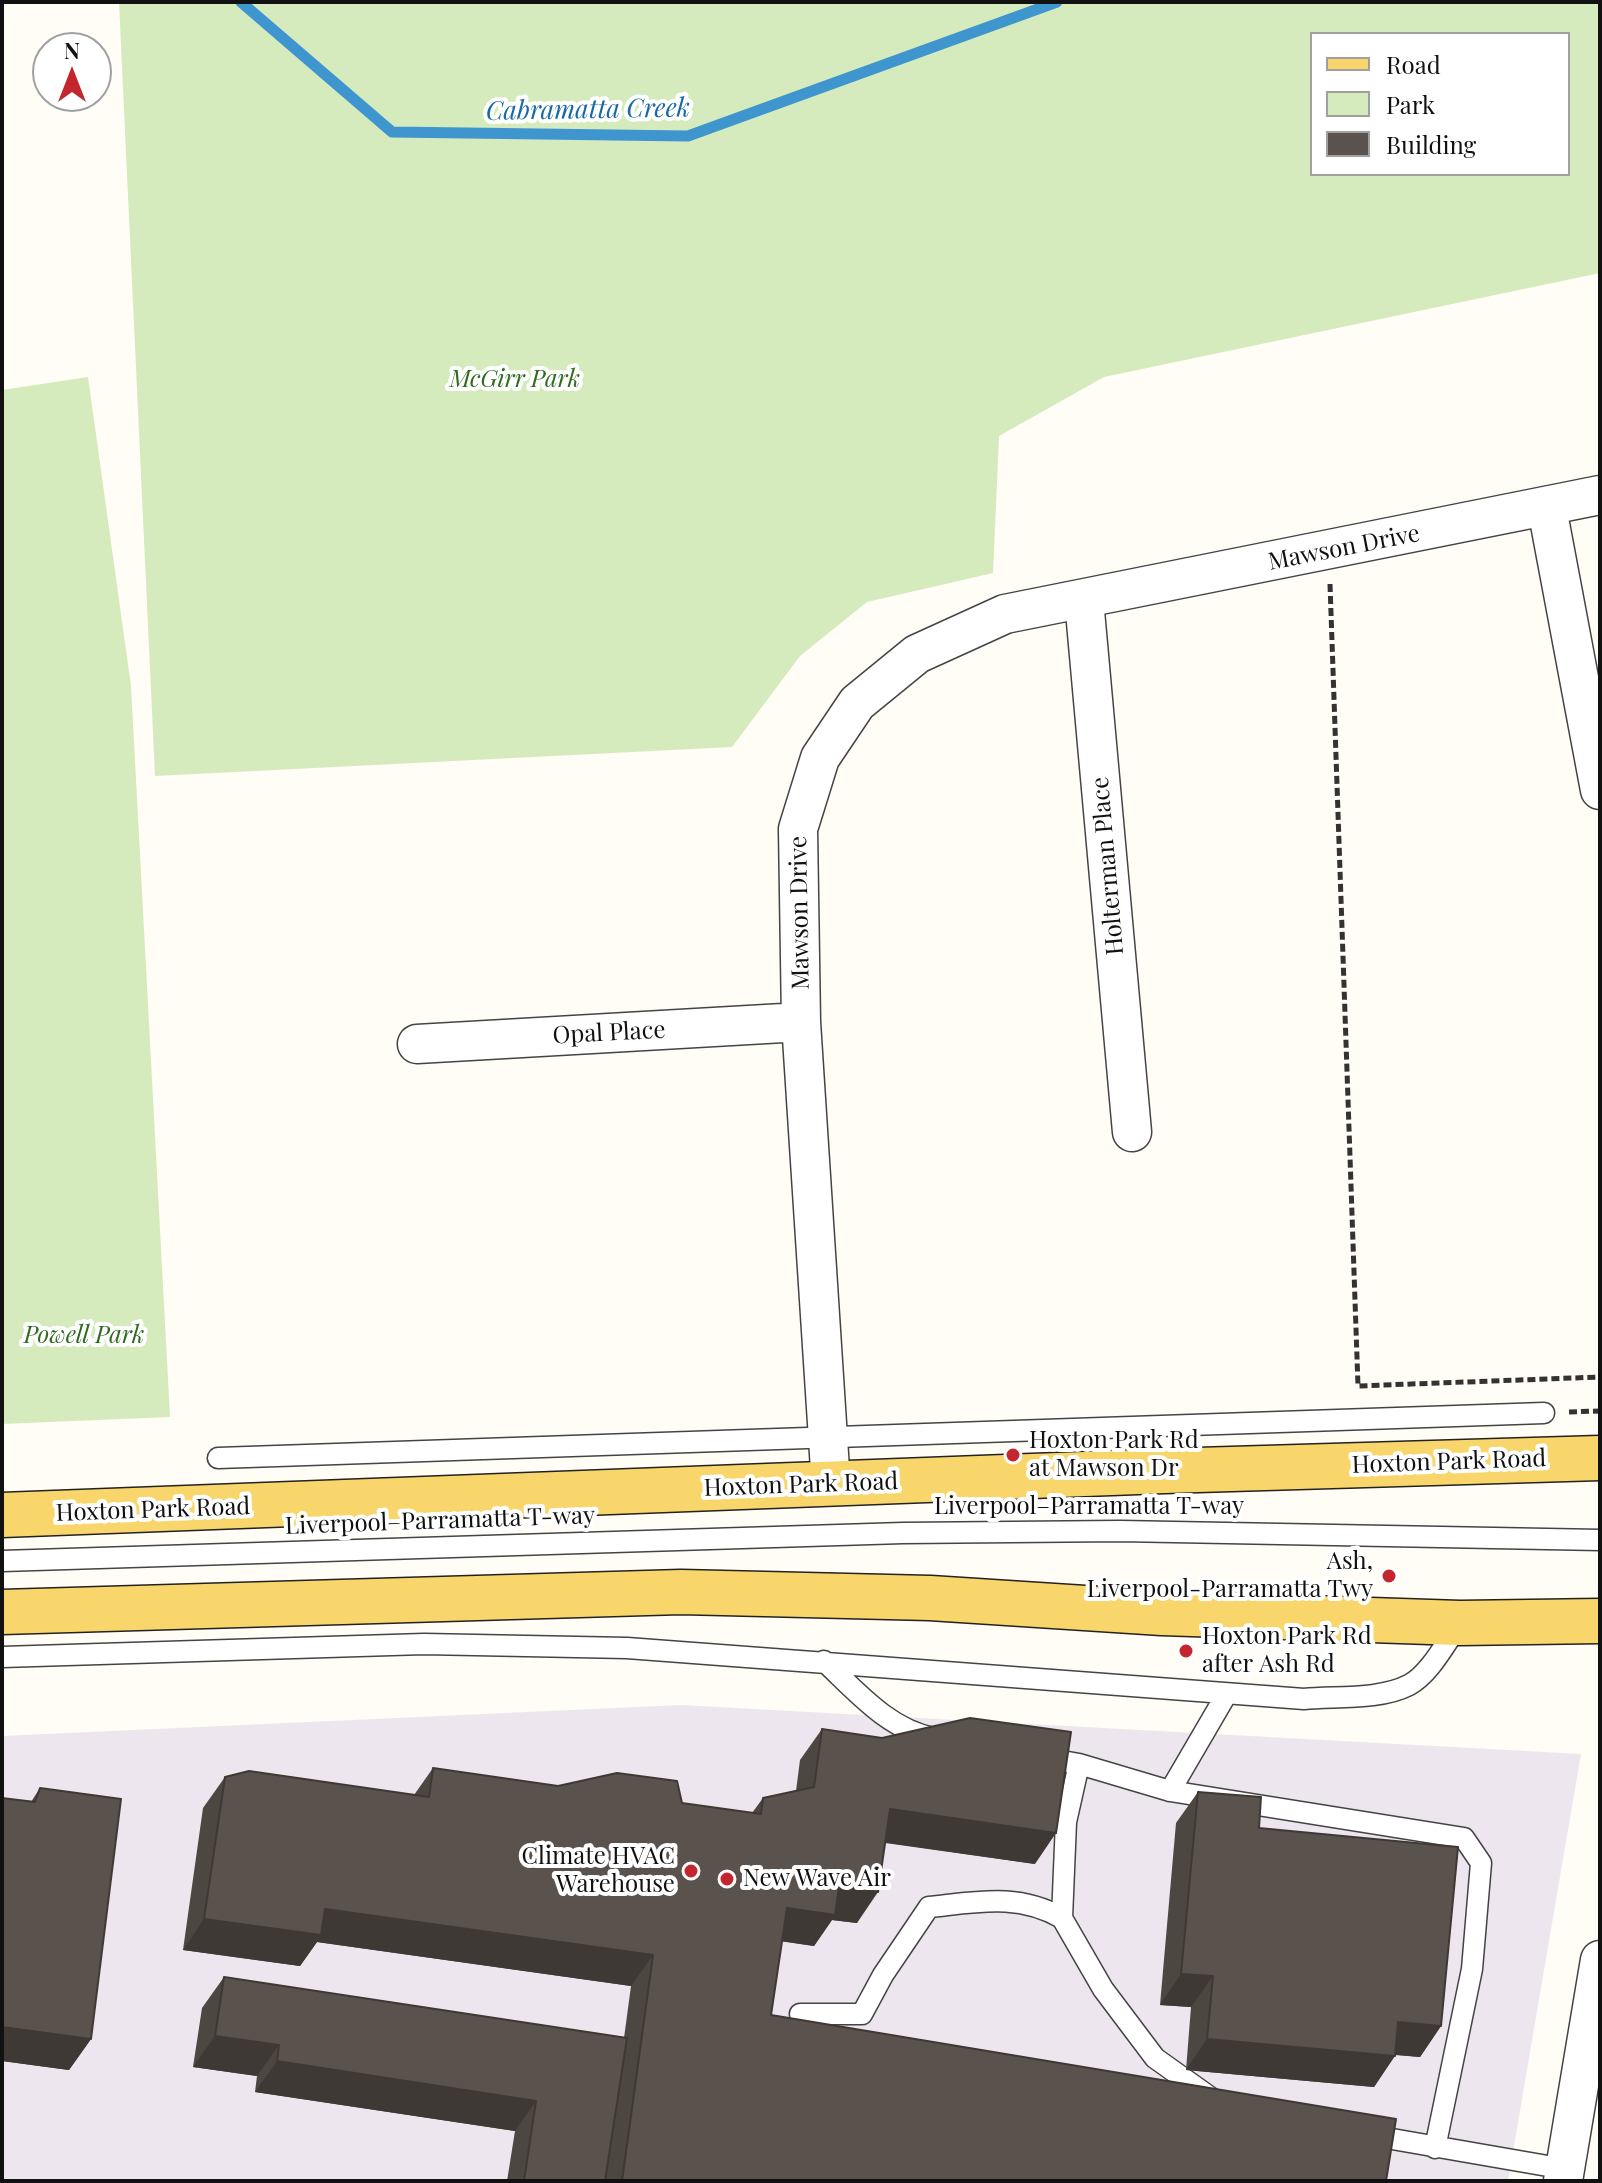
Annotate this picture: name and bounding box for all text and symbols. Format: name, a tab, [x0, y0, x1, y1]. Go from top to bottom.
north arrow	[32, 32, 112, 112]
legend	[1310, 32, 1570, 176]
text: N	[64, 35, 80, 65]
text: Road	[1386, 48, 1441, 80]
text: Park	[1386, 88, 1435, 120]
water label: Cabramatta Creek	[486, 93, 690, 127]
text: Building	[1386, 128, 1476, 160]
park label: McGirr Park	[450, 366, 580, 394]
street label: Mawson Drive	[1266, 519, 1422, 577]
street label: Holterman Place	[1086, 776, 1130, 956]
street label: Mawson Drive	[784, 836, 816, 990]
street label: Opal Place	[552, 1016, 666, 1050]
park label: Powell Park	[24, 1322, 144, 1350]
place label: Hoxton Park Rd at Mawson Dr	[1029, 1427, 1199, 1483]
street label: Hoxton Park Road	[1351, 1444, 1547, 1480]
marker: Hoxton Park Rd at Mawson Dr	[1004, 1446, 1022, 1464]
street label: Hoxton Park Road	[703, 1467, 899, 1503]
street label: Hoxton Park Road	[55, 1492, 251, 1528]
street label: Liverpool–Parramatta T-way	[934, 1493, 1244, 1521]
street label: Liverpool–Parramatta T-way	[285, 1501, 595, 1541]
place label: Ash, Liverpool-Parramatta Twy	[1087, 1548, 1373, 1604]
marker: Ash, Liverpool-Parramatta Twy	[1380, 1567, 1398, 1585]
place label: Hoxton Park Rd after Ash Rd	[1202, 1623, 1372, 1679]
marker: Hoxton Park Rd after Ash Rd	[1177, 1642, 1195, 1660]
place label: Climate HVAC Warehouse	[522, 1843, 675, 1899]
marker: Climate HVAC Warehouse	[682, 1862, 700, 1880]
place label: New Wave Air	[743, 1865, 891, 1893]
marker: New Wave Air	[718, 1870, 736, 1888]

